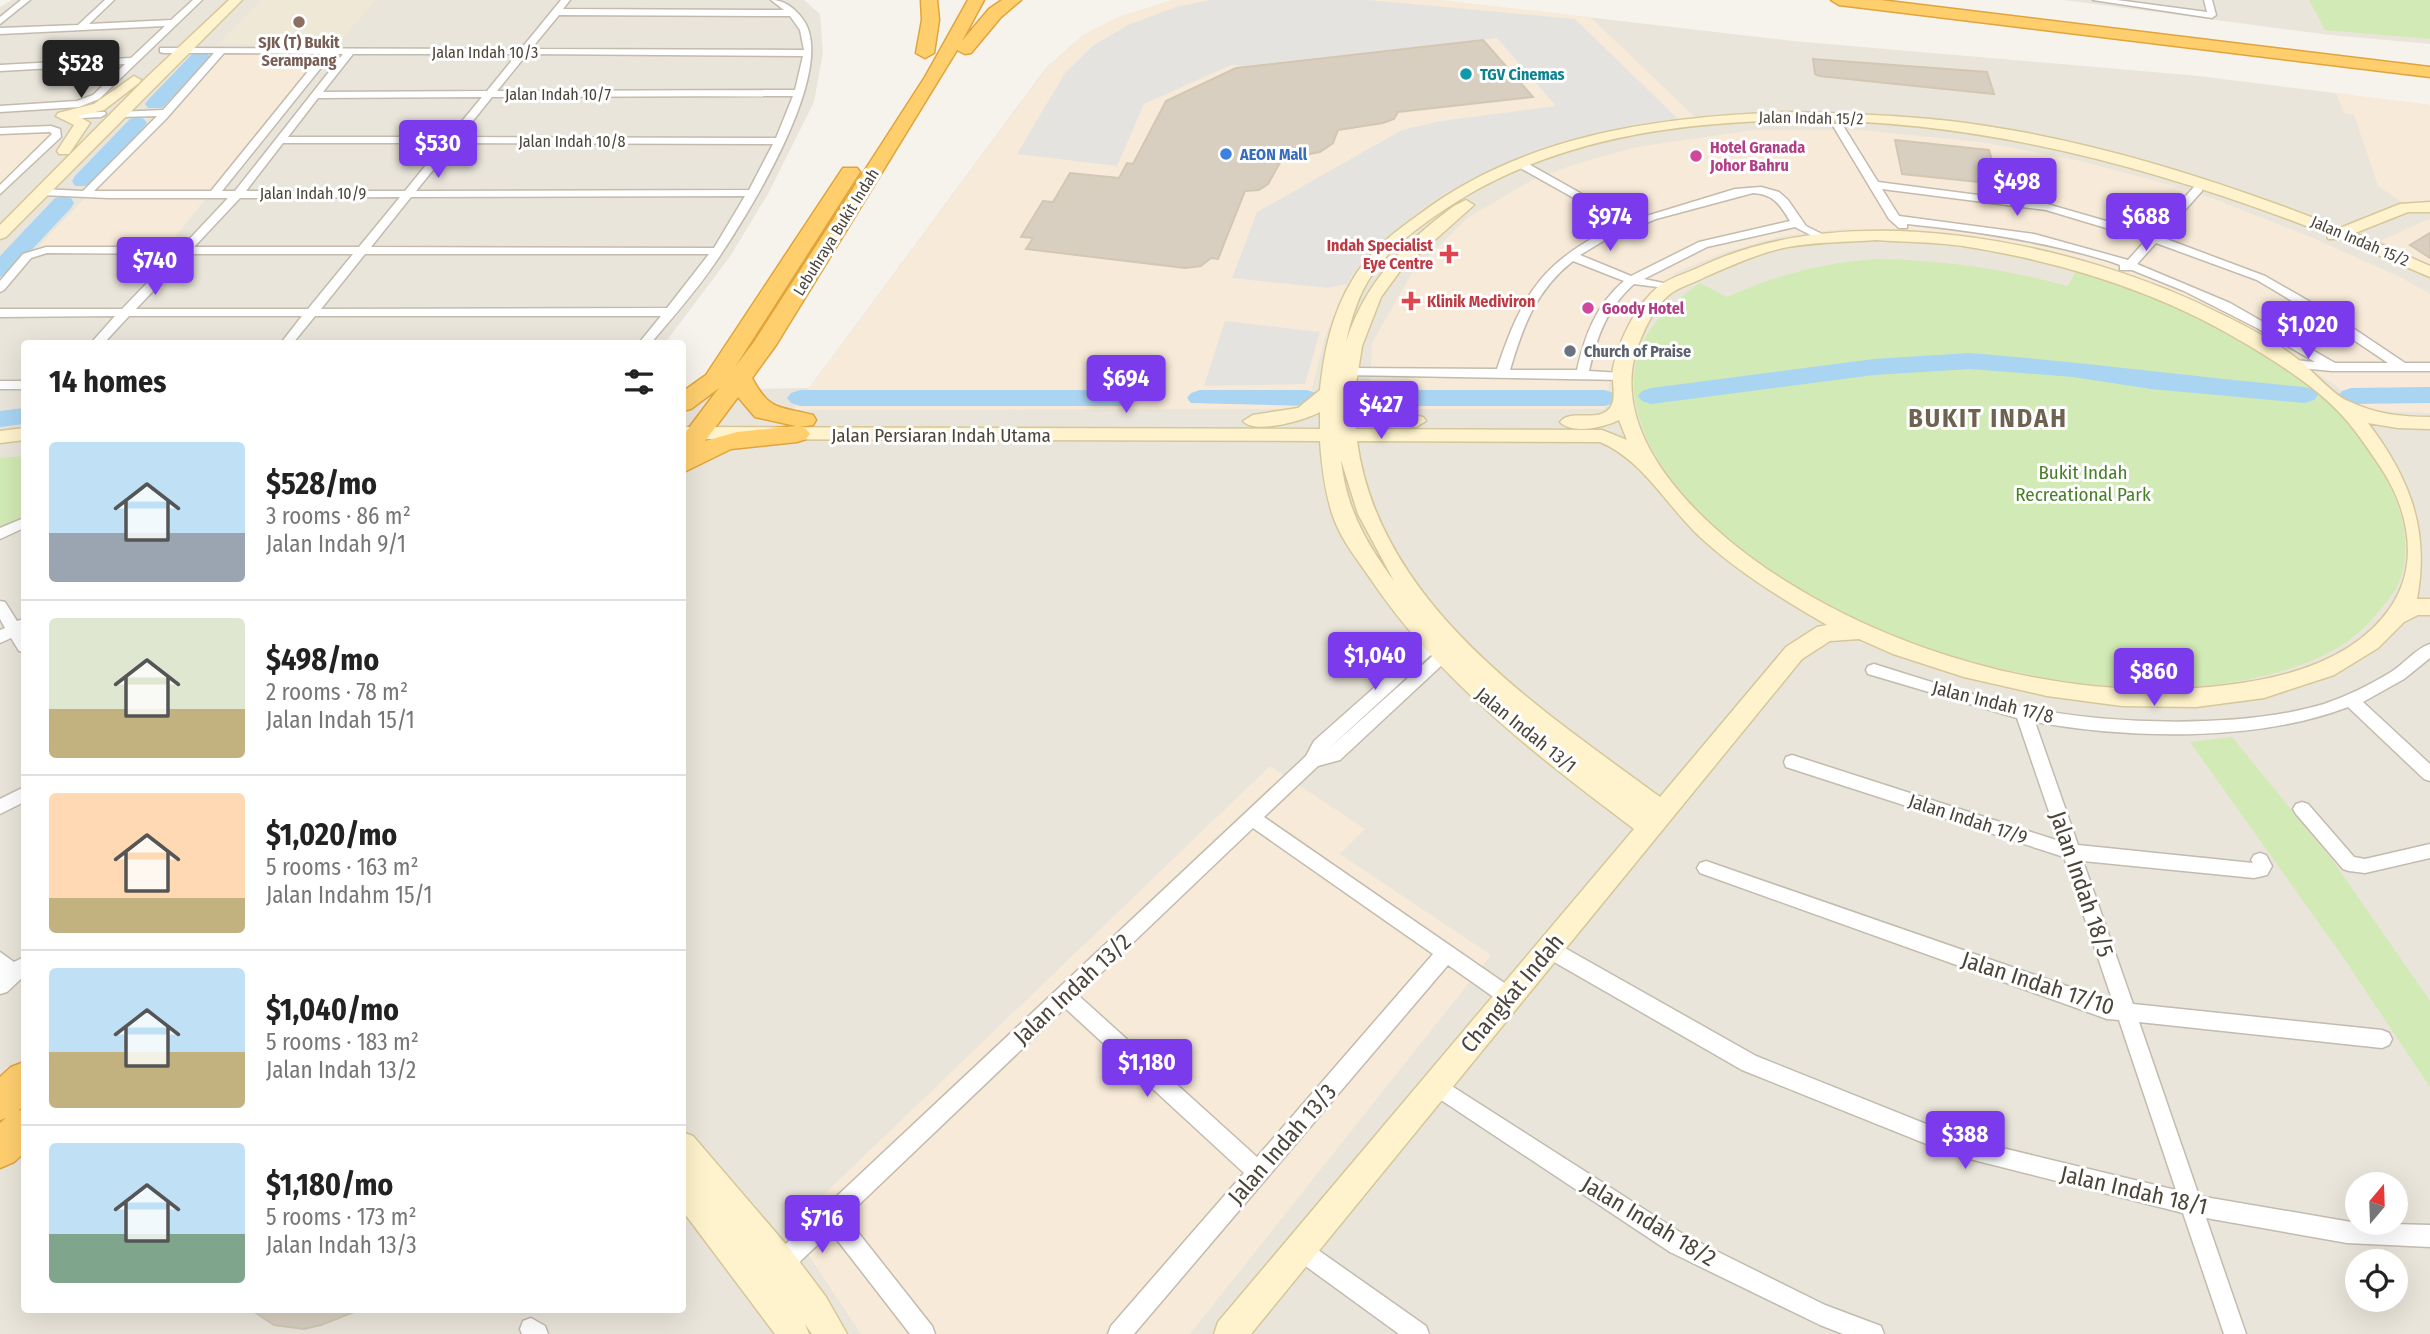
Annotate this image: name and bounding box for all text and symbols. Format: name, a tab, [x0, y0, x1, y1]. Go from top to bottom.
marker: SJK (T) Bukit Serampang	[291, 14, 307, 30]
place label: SJK (T) Bukit Serampang	[258, 33, 340, 70]
pin: $528	[40, 41, 122, 100]
street label: Jalan Indah 10/3	[432, 43, 538, 62]
text: $528	[58, 49, 104, 77]
place label: TGV Cinemas	[1480, 65, 1565, 84]
marker: TGV Cinemas	[1458, 66, 1474, 82]
street label: Jalan Indah 10/7	[505, 85, 612, 104]
street label: Jalan Indah 15/2	[1759, 108, 1863, 128]
pin: $530	[397, 120, 479, 180]
text: $530	[415, 129, 461, 157]
street label: Jalan Indah 10/8	[518, 132, 626, 151]
place label: Hotel Granada Johor Bahru	[1709, 138, 1805, 175]
place label: AEON Mall	[1239, 145, 1308, 164]
marker: AEON Mall	[1218, 146, 1234, 162]
marker: Hotel Granada Johor Bahru	[1688, 148, 1704, 164]
pin: $498	[1976, 158, 2058, 218]
street label: Lebuhraya Bukit Indah	[789, 165, 883, 299]
text: $498	[1994, 167, 2040, 195]
street label: Jalan Indah 10/9	[260, 184, 367, 203]
pin: $974	[1569, 194, 1651, 253]
pin: $688	[2105, 194, 2187, 253]
text: $974	[1588, 202, 1632, 230]
text: $688	[2122, 202, 2170, 230]
street label: Jalan Indah 15/2	[2308, 212, 2412, 270]
place label: Indah Specialist Eye Centre	[1327, 236, 1433, 273]
pin: $740	[114, 238, 196, 297]
marker: Indah Specialist Eye Centre	[1439, 244, 1459, 264]
text: $740	[133, 246, 177, 274]
marker: Klinik Mediviron	[1401, 291, 1421, 311]
place label: Klinik Mediviron	[1427, 292, 1535, 311]
place label: Goody Hotel	[1602, 299, 1685, 318]
marker: Goody Hotel	[1580, 300, 1596, 316]
pin: $1,020	[2251, 302, 2365, 361]
text: $1,020	[2278, 310, 2338, 338]
place label: Church of Praise	[1584, 342, 1691, 361]
marker: Church of Praise	[1562, 343, 1578, 359]
pin: $694	[1085, 356, 1167, 415]
icon: filters	[620, 363, 658, 401]
text: 14 homes	[49, 364, 166, 400]
text: $694	[1103, 364, 1149, 392]
pin: $427	[1340, 382, 1422, 441]
text: $427	[1359, 390, 1403, 418]
district label: BUKIT INDAH	[1908, 403, 2068, 434]
street label: Jalan Persiaran Indah Utama	[831, 424, 1051, 447]
park label: Bukit Indah Recreational Park	[2015, 461, 2151, 506]
text: $528/mo	[266, 466, 377, 502]
icon: home	[105, 470, 189, 554]
text: 3 rooms · 86 m²	[266, 502, 411, 530]
text: Jalan Indah 9/1	[266, 530, 406, 558]
pin: $1,040	[1318, 632, 1432, 692]
text: $1,040	[1344, 641, 1406, 669]
text: $498/mo	[266, 642, 379, 678]
icon: home	[105, 646, 189, 730]
pin: $860	[2113, 648, 2195, 708]
text: $860	[2130, 657, 2178, 685]
street label: Jalan Indah 17/8	[1930, 676, 2056, 728]
text: 2 rooms · 78 m²	[266, 678, 408, 706]
street label: Jalan Indah 13/1	[1471, 682, 1581, 778]
text: Jalan Indah 15/1	[266, 706, 415, 734]
street label: Jalan Indah 17/9	[1906, 789, 2030, 849]
street label: Jalan Indah 18/5	[2044, 807, 2120, 961]
text: $1,020/mo	[266, 817, 397, 853]
icon: home	[105, 821, 189, 905]
text: 5 rooms · 163 m²	[266, 853, 419, 881]
text: Jalan Indahm 15/1	[266, 881, 432, 909]
street label: Jalan Indah 13/2	[1008, 928, 1136, 1050]
street label: Changkat Indah	[1454, 928, 1570, 1058]
street label: Jalan Indah 17/10	[1958, 945, 2118, 1021]
text: $1,040/mo	[266, 992, 399, 1028]
icon: home	[105, 996, 189, 1080]
text: 5 rooms · 183 m²	[266, 1028, 419, 1056]
pin: $1,180	[1090, 1040, 1204, 1099]
text: $1,180	[1118, 1048, 1176, 1076]
text: Jalan Indah 13/2	[266, 1056, 416, 1084]
street label: Jalan Indah 13/3	[1222, 1078, 1342, 1210]
pin: $388	[1924, 1112, 2006, 1171]
text: $388	[1942, 1120, 1988, 1148]
street label: Jalan Indah 18/1	[2058, 1159, 2210, 1221]
text: $1,180/mo	[266, 1167, 393, 1203]
street label: Jalan Indah 18/2	[1577, 1170, 1721, 1272]
icon: home	[105, 1171, 189, 1255]
north arrow	[2345, 1172, 2408, 1236]
map controls	[2345, 1172, 2408, 1312]
pin: $716	[781, 1196, 863, 1255]
text: 5 rooms · 173 m²	[266, 1203, 417, 1231]
text: $716	[801, 1204, 843, 1232]
text: Jalan Indah 13/3	[266, 1231, 417, 1259]
button: locate	[2345, 1249, 2408, 1312]

